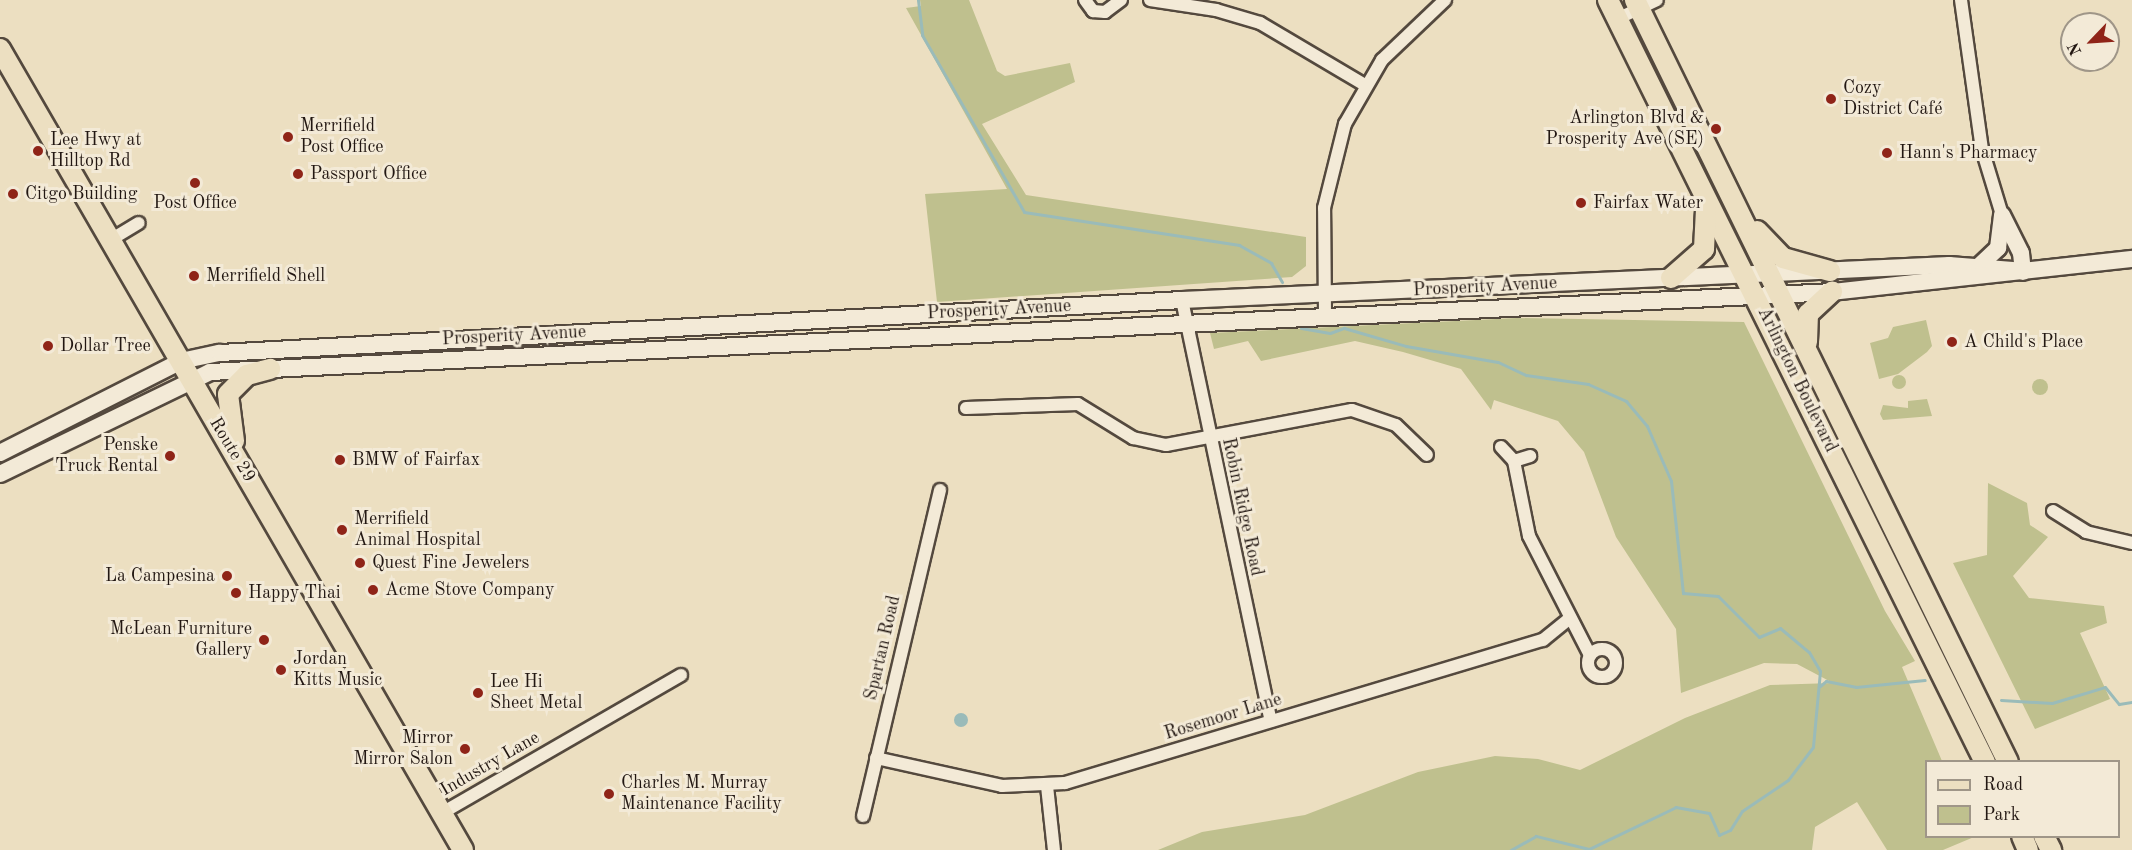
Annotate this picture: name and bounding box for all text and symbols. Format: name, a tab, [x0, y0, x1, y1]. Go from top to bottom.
north arrow	[2060, 12, 2120, 72]
text: N	[2066, 40, 2085, 58]
place label: Cozy District Café	[1843, 78, 1943, 121]
marker: Cozy District Café	[1824, 92, 1838, 106]
place label: Arlington Blvd & Prosperity Ave (SE)	[1545, 108, 1704, 150]
place label: Merrifield Post Office	[300, 116, 384, 158]
marker: Arlington Blvd & Prosperity Ave (SE)	[1709, 122, 1723, 136]
place label: Lee Hwy at Hilltop Rd	[50, 130, 142, 172]
marker: Merrifield Post Office	[281, 130, 295, 144]
place label: Hann's Pharmacy	[1899, 142, 2038, 164]
marker: Lee Hwy at Hilltop Rd	[31, 144, 45, 158]
marker: Hann's Pharmacy	[1880, 146, 1894, 160]
place label: Passport Office	[310, 163, 427, 185]
marker: Passport Office	[291, 167, 305, 181]
marker: Post Office	[188, 176, 202, 190]
place label: Citgo Building	[25, 183, 137, 205]
marker: Citgo Building	[6, 187, 20, 201]
place label: Post Office	[153, 192, 237, 214]
place label: Fairfax Water	[1593, 192, 1703, 214]
marker: Fairfax Water	[1574, 196, 1588, 210]
place label: Merrifield Shell	[206, 265, 325, 287]
marker: Merrifield Shell	[187, 269, 201, 283]
street label: Prosperity Avenue	[1412, 272, 1558, 302]
street label: Prosperity Avenue	[926, 295, 1072, 325]
street label: Arlington Boulevard	[1752, 304, 1842, 456]
street label: Prosperity Avenue	[441, 321, 587, 351]
place label: A Child's Place	[1964, 331, 2083, 353]
place label: Dollar Tree	[60, 335, 151, 357]
marker: A Child's Place	[1945, 335, 1959, 349]
marker: Dollar Tree	[41, 339, 55, 353]
street label: Route 29	[204, 414, 260, 486]
place label: Penske Truck Rental	[55, 435, 158, 478]
street label: Robin Ridge Road	[1217, 436, 1267, 578]
marker: Penske Truck Rental	[163, 449, 177, 463]
place label: BMW of Fairfax	[352, 449, 480, 471]
marker: BMW of Fairfax	[333, 453, 347, 467]
place label: Merrifield Animal Hospital	[354, 509, 481, 552]
marker: Merrifield Animal Hospital	[335, 523, 349, 537]
place label: Quest Fine Jewelers	[372, 552, 529, 574]
marker: Quest Fine Jewelers	[353, 556, 367, 570]
place label: La Campesina	[105, 565, 215, 587]
marker: La Campesina	[220, 569, 234, 583]
place label: Acme Stove Company	[385, 579, 555, 601]
place label: Happy Thai	[248, 582, 341, 604]
marker: Acme Stove Company	[366, 583, 380, 597]
marker: Happy Thai	[229, 586, 243, 600]
street label: Spartan Road	[860, 594, 906, 702]
place label: McLean Furniture Gallery	[110, 619, 252, 662]
marker: McLean Furniture Gallery	[257, 633, 271, 647]
place label: Jordan Kitts Music	[293, 649, 382, 692]
marker: Jordan Kitts Music	[274, 663, 288, 677]
place label: Lee Hi Sheet Metal	[490, 672, 582, 714]
marker: Lee Hi Sheet Metal	[471, 686, 485, 700]
street label: Rosemoor Lane	[1162, 689, 1284, 745]
street label: Industry Lane	[437, 727, 543, 801]
place label: Mirror Mirror Salon	[353, 728, 453, 771]
marker: Mirror Mirror Salon	[458, 742, 472, 756]
legend	[1925, 760, 2120, 838]
place label: Charles M. Murray Maintenance Facility	[621, 773, 782, 816]
text: Road	[1983, 776, 2023, 794]
marker: Charles M. Murray Maintenance Facility	[602, 787, 616, 801]
text: Park	[1983, 806, 2020, 824]

